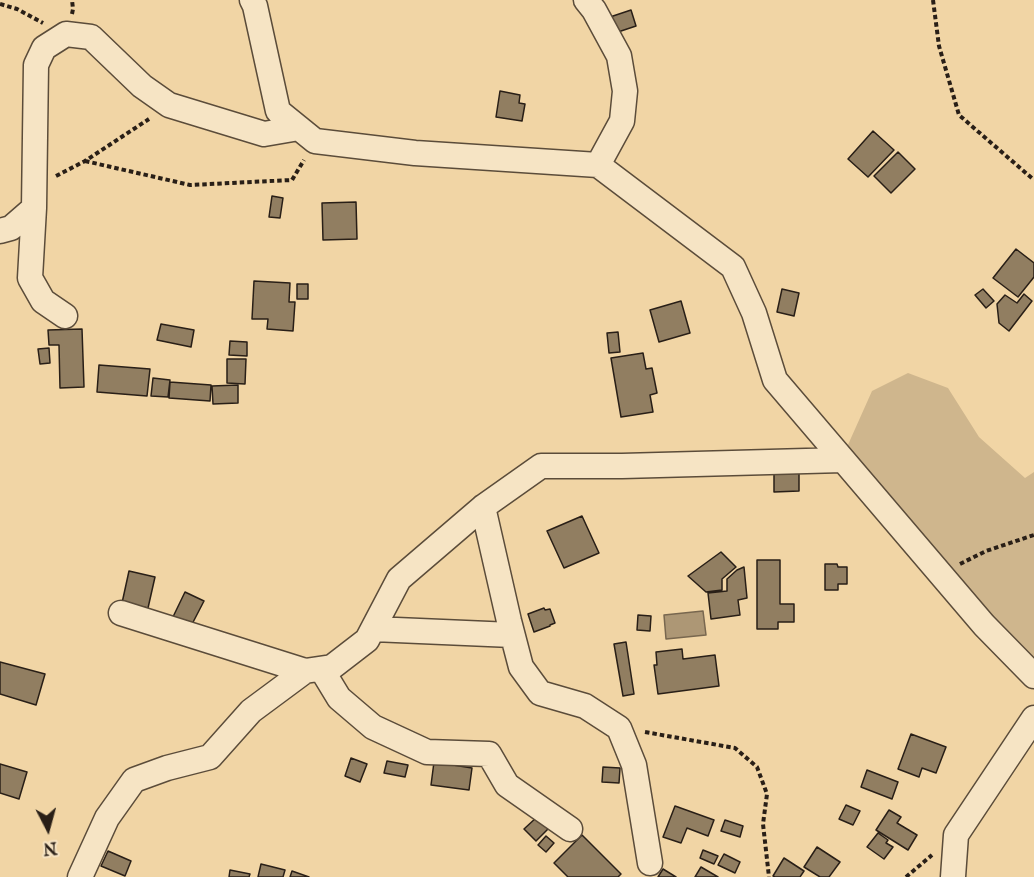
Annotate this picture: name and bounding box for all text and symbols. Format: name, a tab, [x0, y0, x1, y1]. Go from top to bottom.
north arrow	[18, 799, 78, 859]
text: N	[42, 836, 58, 858]

